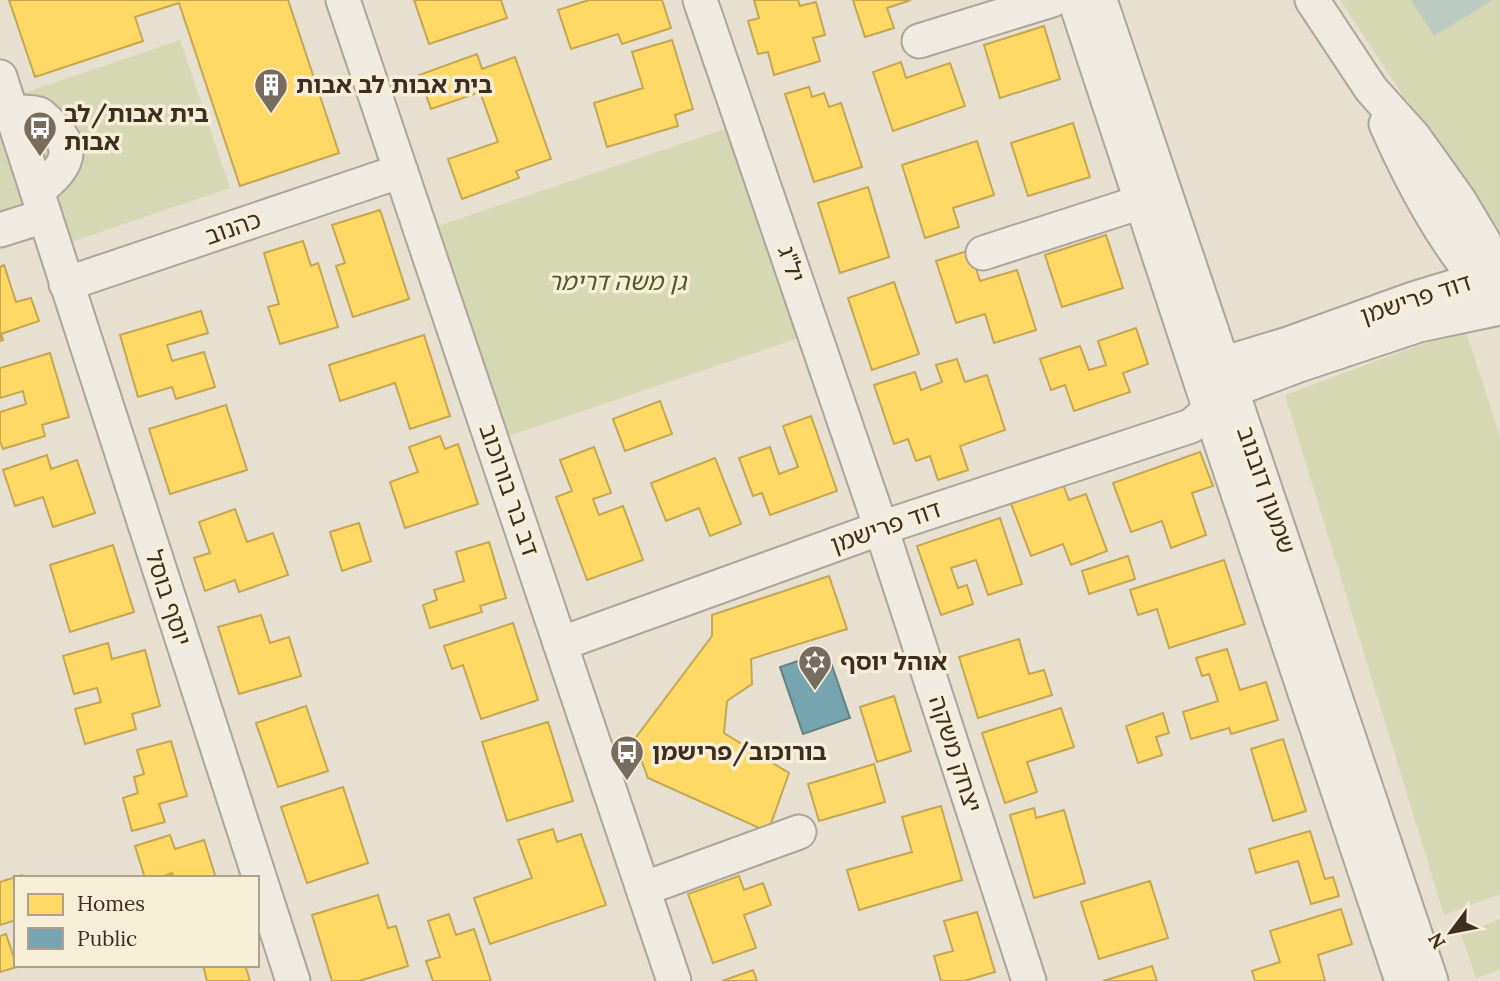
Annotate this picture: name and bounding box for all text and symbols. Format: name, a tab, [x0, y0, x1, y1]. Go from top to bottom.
building icon: בית אבות לב אבות	[252, 66, 290, 115]
place label: בית אבות לב אבות	[296, 69, 493, 100]
place label: בית אבות/לב אבות	[64, 98, 209, 157]
bus stop icon: בית אבות/לב אבות	[21, 109, 59, 158]
street label: כהנוב	[201, 204, 265, 252]
street label: יל"ג	[771, 241, 812, 286]
park label: גן משה דרימר	[548, 266, 688, 297]
street label: דוד פרישמן	[1356, 266, 1475, 331]
street label: דב בר בורוכוב	[472, 420, 547, 560]
street label: שמעון דובנוב	[1230, 422, 1303, 558]
street label: דוד פרישמן	[826, 493, 945, 560]
street label: יוסף בוסל	[138, 546, 198, 650]
synagogue icon: אוהל יוסף	[796, 643, 834, 692]
place label: אוהל יוסף	[840, 646, 947, 677]
street label: יצחק משקה	[922, 691, 989, 816]
bus stop icon: בורוכוב/פרישמן	[608, 733, 646, 782]
place label: בורוכוב/פרישמן	[652, 736, 827, 767]
legend	[14, 876, 259, 967]
text: Homes	[77, 890, 145, 917]
north arrow	[1416, 897, 1486, 967]
text: Public	[77, 925, 137, 952]
text: N	[1422, 928, 1451, 954]

